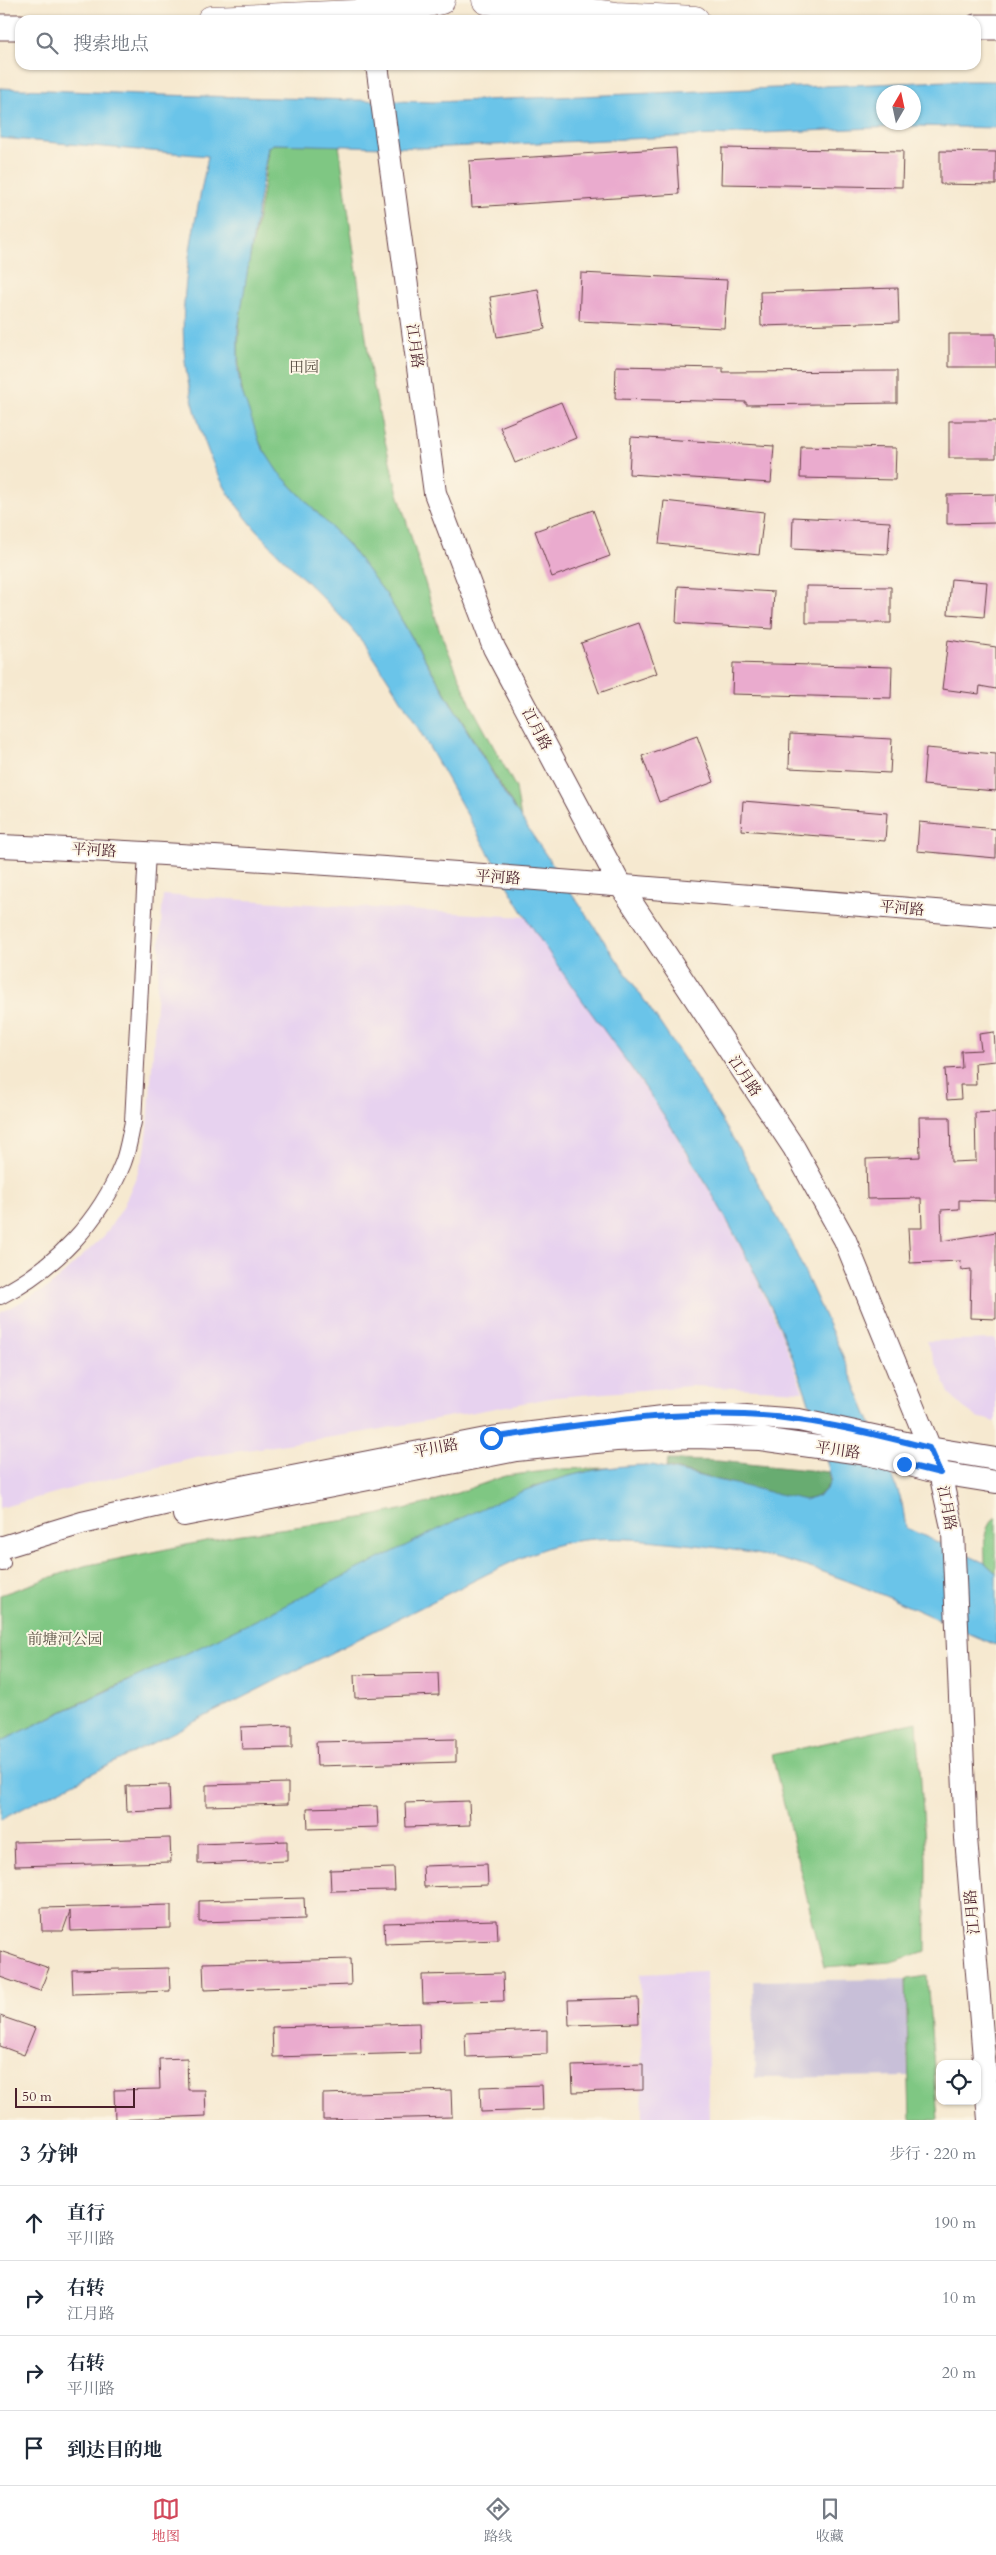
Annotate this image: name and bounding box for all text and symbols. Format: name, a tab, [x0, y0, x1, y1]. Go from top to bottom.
search box	[15, 15, 981, 70]
icon: search	[33, 29, 61, 57]
text: 搜索地点	[73, 31, 149, 57]
north arrow	[876, 85, 921, 130]
street label: 江月路	[402, 322, 428, 370]
park label: 田园	[289, 357, 319, 377]
street label: 江月路	[518, 704, 556, 754]
street label: 平河路	[71, 839, 117, 861]
street label: 平河路	[475, 865, 521, 889]
street label: 平河路	[879, 896, 925, 920]
street label: 江月路	[724, 1052, 766, 1100]
route start	[480, 1427, 503, 1450]
street label: 平川路	[412, 1434, 460, 1462]
street label: 平川路	[814, 1437, 862, 1463]
route end	[893, 1453, 916, 1476]
street label: 江月路	[933, 1484, 961, 1532]
park label: 前塘河公园	[27, 1629, 103, 1649]
street label: 江月路	[960, 1889, 984, 1935]
map controls	[936, 2060, 981, 2105]
button: locate	[936, 2060, 981, 2105]
scale bar	[15, 2085, 135, 2108]
text: 50 m	[22, 2087, 52, 2106]
text: 3 分钟	[20, 2140, 78, 2169]
text: 步行 · 220 m	[889, 2143, 976, 2165]
text: 直行	[67, 2200, 105, 2226]
icon: ahead	[20, 2209, 48, 2237]
text: 190 m	[934, 2212, 976, 2234]
text: 平川路	[67, 2228, 115, 2250]
text: 右转	[67, 2275, 105, 2301]
icon: right	[20, 2284, 48, 2312]
text: 10 m	[942, 2287, 976, 2309]
text: 江月路	[67, 2303, 115, 2325]
text: 右转	[67, 2350, 105, 2376]
icon: right	[20, 2359, 48, 2387]
text: 20 m	[942, 2362, 976, 2384]
text: 平川路	[67, 2378, 115, 2400]
icon: arrive	[20, 2434, 48, 2462]
text: 到达目的地	[67, 2437, 162, 2463]
tab: 地图	[152, 2495, 180, 2546]
tab: 路线	[484, 2495, 512, 2546]
tab: 收藏	[816, 2495, 844, 2546]

